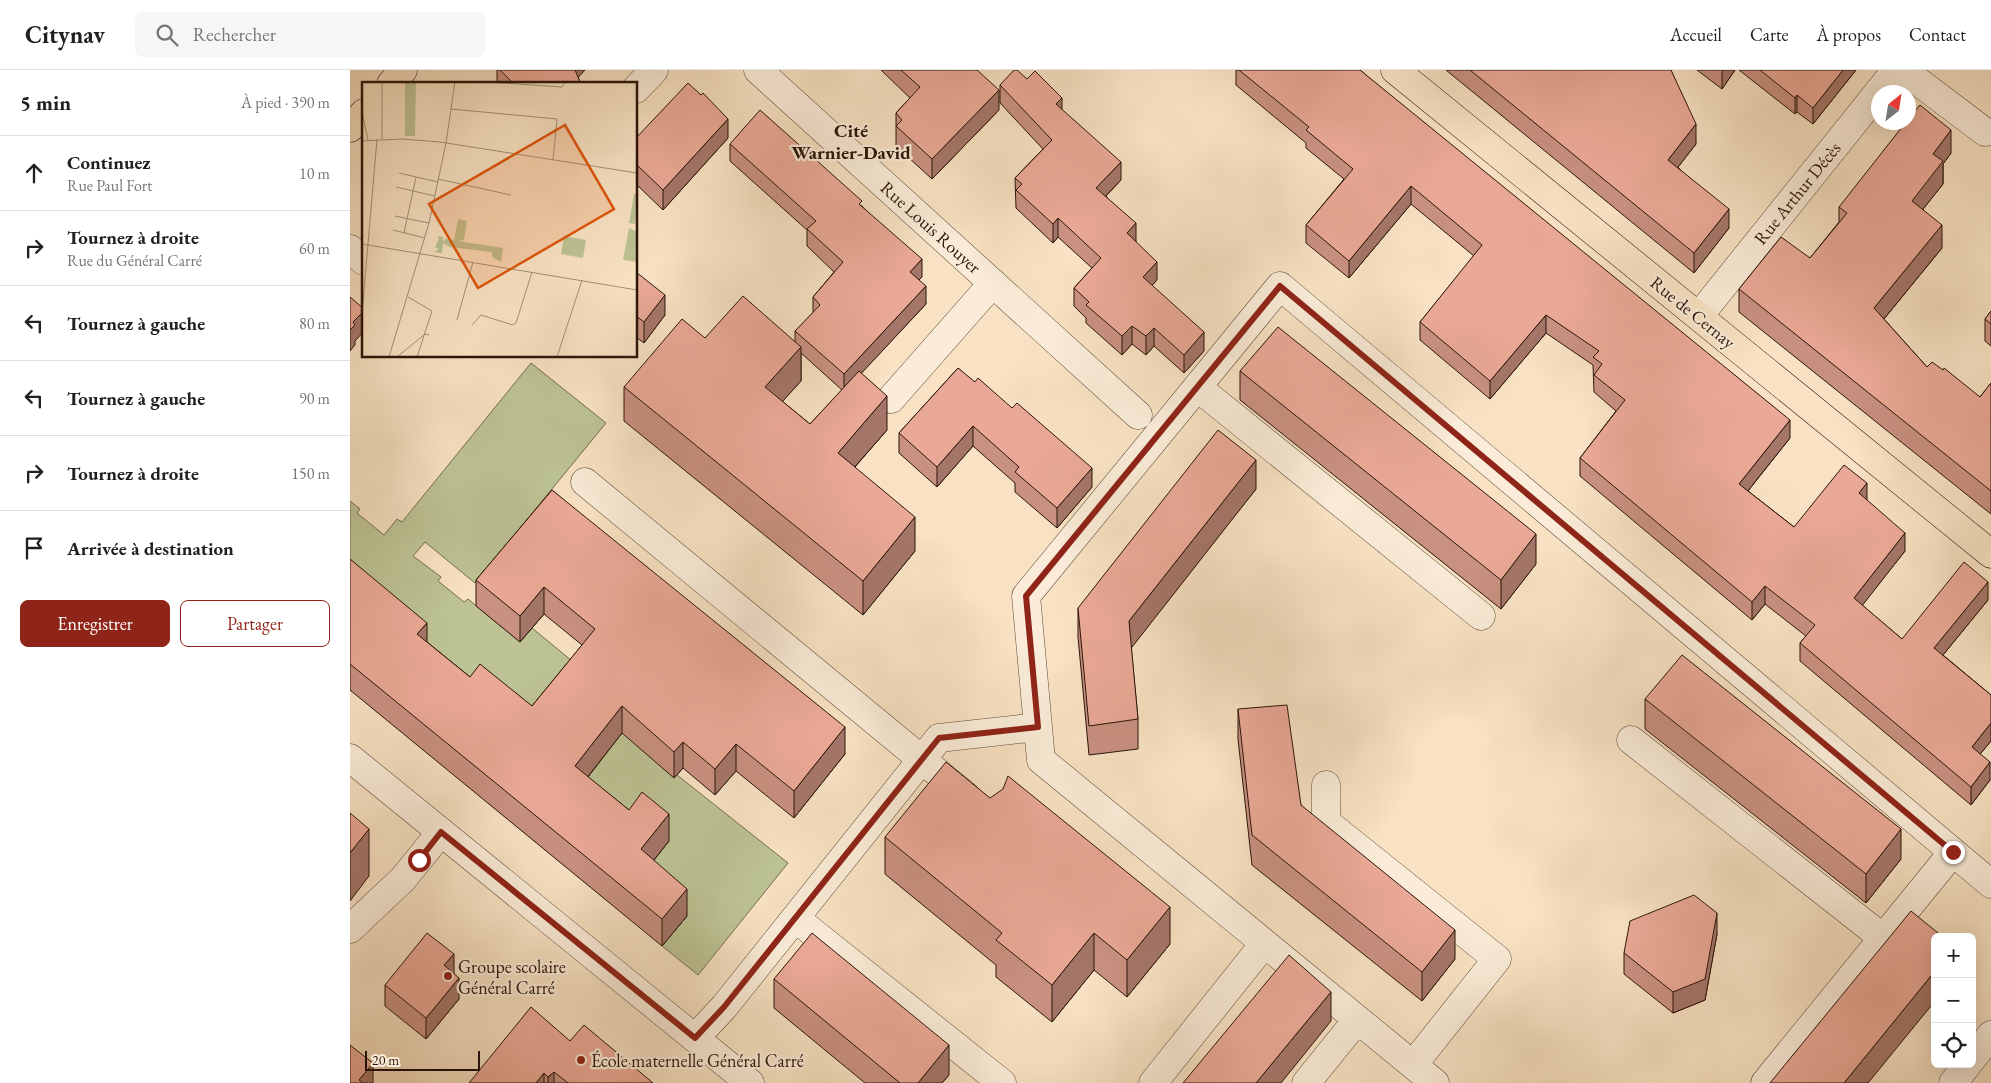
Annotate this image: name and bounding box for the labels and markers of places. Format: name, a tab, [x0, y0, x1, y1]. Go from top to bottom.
place label: Groupe scolaire Général Carré	[458, 955, 566, 999]
marker: Groupe scolaire Général Carré	[442, 970, 454, 982]
place label: École maternelle Général Carré	[591, 1049, 804, 1072]
marker: École maternelle Général Carré	[575, 1054, 587, 1066]

